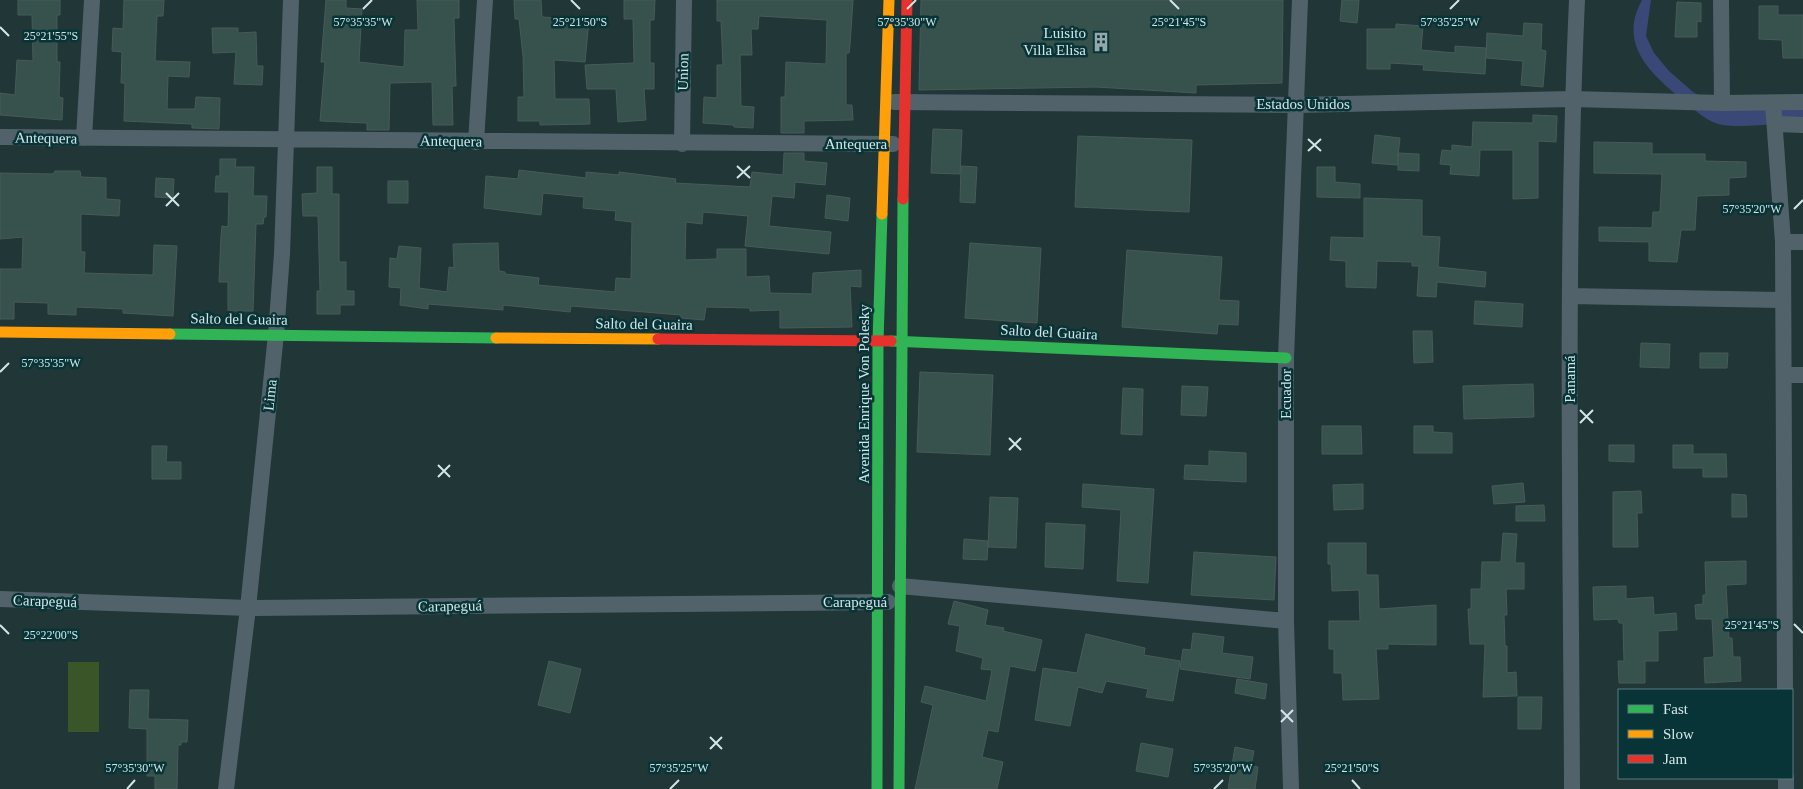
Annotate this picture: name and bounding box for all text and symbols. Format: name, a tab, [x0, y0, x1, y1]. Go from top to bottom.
text: 57°35'35"W	[333, 15, 393, 29]
text: 25°21'50"S	[553, 15, 607, 29]
text: 57°35'30"W	[877, 15, 937, 29]
text: 25°21'45"S	[1152, 15, 1206, 29]
text: 57°35'25"W	[1420, 15, 1480, 29]
place label: Luisito Villa Elisa	[1023, 25, 1086, 58]
text: 25°21'55"S	[24, 29, 78, 43]
building icon: Luisito Villa Elisa	[1090, 31, 1112, 53]
street label: Union	[675, 53, 691, 91]
street label: Estados Unidos	[1256, 96, 1350, 112]
street label: Antequera	[15, 129, 78, 147]
street label: Antequera	[420, 132, 483, 150]
street label: Antequera	[825, 136, 888, 152]
text: 57°35'20"W	[1722, 202, 1782, 216]
street label: Avenida Enrique Von Polesky	[856, 304, 872, 484]
street label: Salto del Guaira	[190, 310, 288, 328]
street label: Salto del Guaira	[595, 315, 693, 333]
street label: Salto del Guaira	[1000, 321, 1098, 343]
street label: Panamá	[1562, 355, 1578, 403]
text: 57°35'35"W	[21, 356, 81, 370]
street label: Ecuador	[1278, 369, 1294, 419]
street label: Lima	[260, 378, 280, 412]
street label: Carapeguá	[13, 592, 78, 610]
street label: Carapeguá	[823, 594, 887, 610]
street label: Carapeguá	[418, 597, 483, 615]
text: 25°21'45"S	[1725, 618, 1779, 632]
text: 25°22'00"S	[24, 628, 78, 642]
legend	[1618, 689, 1793, 779]
text: Fast	[1663, 701, 1689, 717]
text: Slow	[1663, 726, 1694, 742]
text: Jam	[1663, 751, 1687, 767]
text: 57°35'30"W	[105, 761, 165, 775]
text: 57°35'25"W	[649, 761, 709, 775]
text: 57°35'20"W	[1193, 761, 1253, 775]
text: 25°21'50"S	[1325, 761, 1379, 775]

